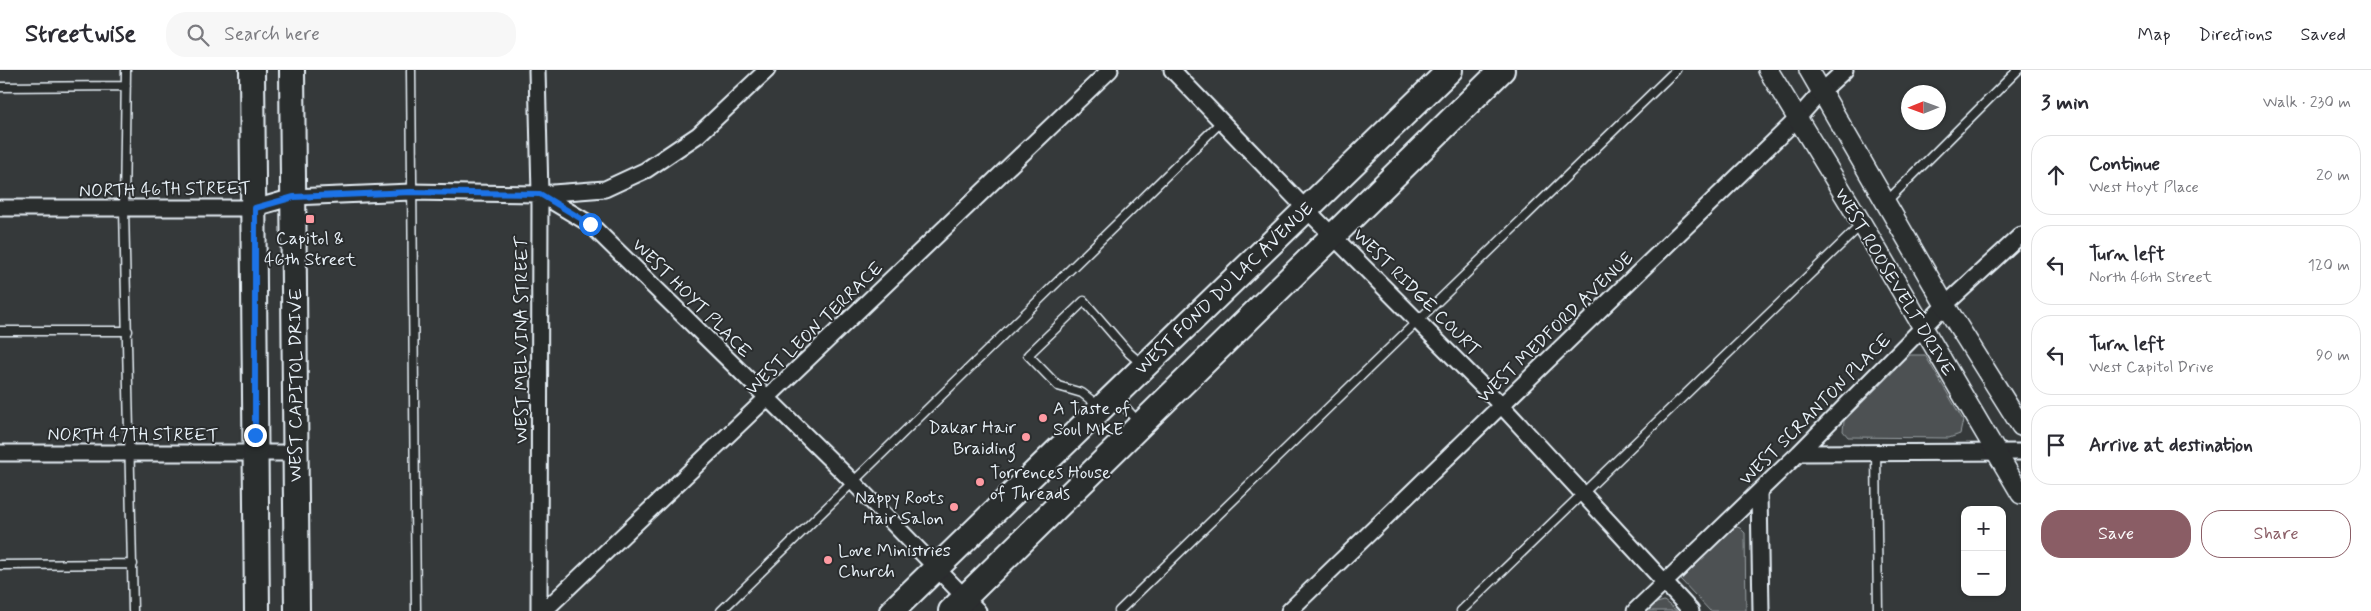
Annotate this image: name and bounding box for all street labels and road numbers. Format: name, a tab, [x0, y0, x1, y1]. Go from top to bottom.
street label: NORTH 46TH STREET	[79, 176, 251, 204]
street label: WEST ROOSEVELT DRIVE	[1828, 184, 1960, 381]
street label: WEST FOND DU LAC AVENUE	[1130, 197, 1319, 380]
street label: WEST RIDGE COURT	[1347, 224, 1485, 362]
street label: WEST HOYT PLACE	[626, 234, 756, 364]
street label: WEST MELVINA STREET	[510, 236, 534, 444]
street label: WEST MEDFORD AVENUE	[1472, 247, 1639, 409]
street label: WEST LEON TERRACE	[741, 257, 889, 401]
street label: WEST CAPITOL DRIVE	[284, 288, 308, 482]
street label: WEST SCRANTON PLACE	[1735, 328, 1897, 491]
street label: NORTH 47TH STREET	[47, 423, 219, 447]

